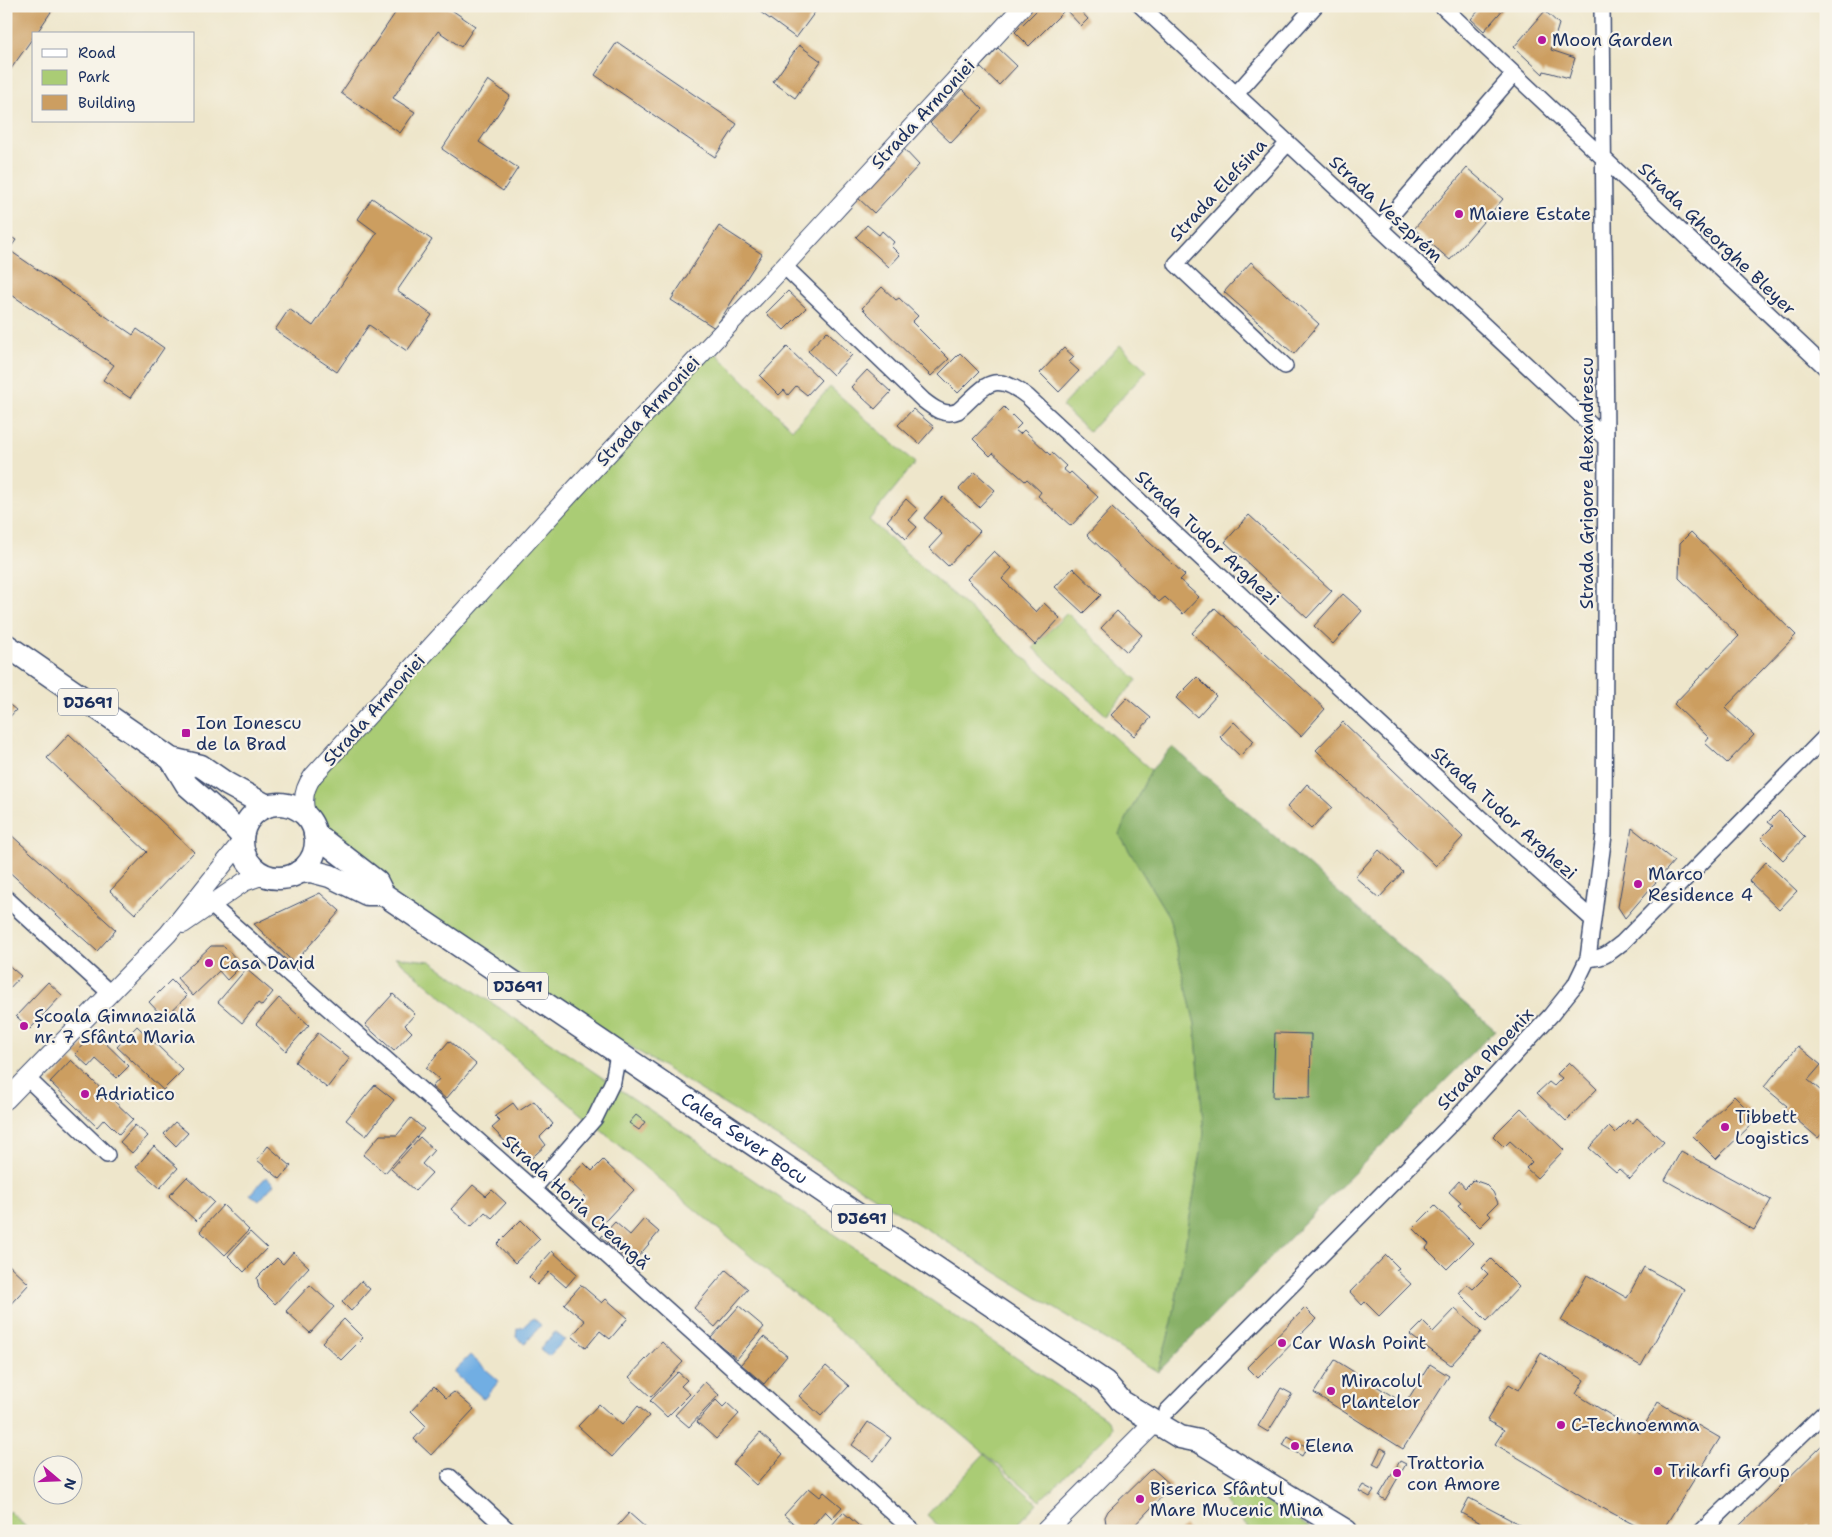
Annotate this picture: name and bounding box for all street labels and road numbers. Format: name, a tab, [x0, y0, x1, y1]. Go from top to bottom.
street label: Strada Armoniei	[866, 54, 980, 174]
street label: Strada Elefsina	[1164, 133, 1272, 247]
street label: Strada Veszprém	[1324, 150, 1448, 268]
street label: Strada Gheorghe Bleyer	[1633, 157, 1801, 321]
street label: Strada Armoniei	[591, 351, 705, 471]
street label: Strada Grigore Alexandrescu	[1575, 357, 1599, 609]
street label: Strada Tudor Arghezi	[1130, 465, 1284, 611]
street label: Strada Armoniei	[317, 649, 431, 771]
road number: DJ691	[58, 689, 118, 716]
street label: Strada Tudor Arghezi	[1426, 741, 1582, 885]
road number: DJ691	[488, 972, 548, 999]
street label: Strada Phoenix	[1431, 1003, 1539, 1115]
street label: Calea Sever Bocu	[676, 1087, 813, 1190]
street label: Strada Horia Creangă	[497, 1129, 655, 1275]
road number: DJ691	[832, 1204, 892, 1232]

